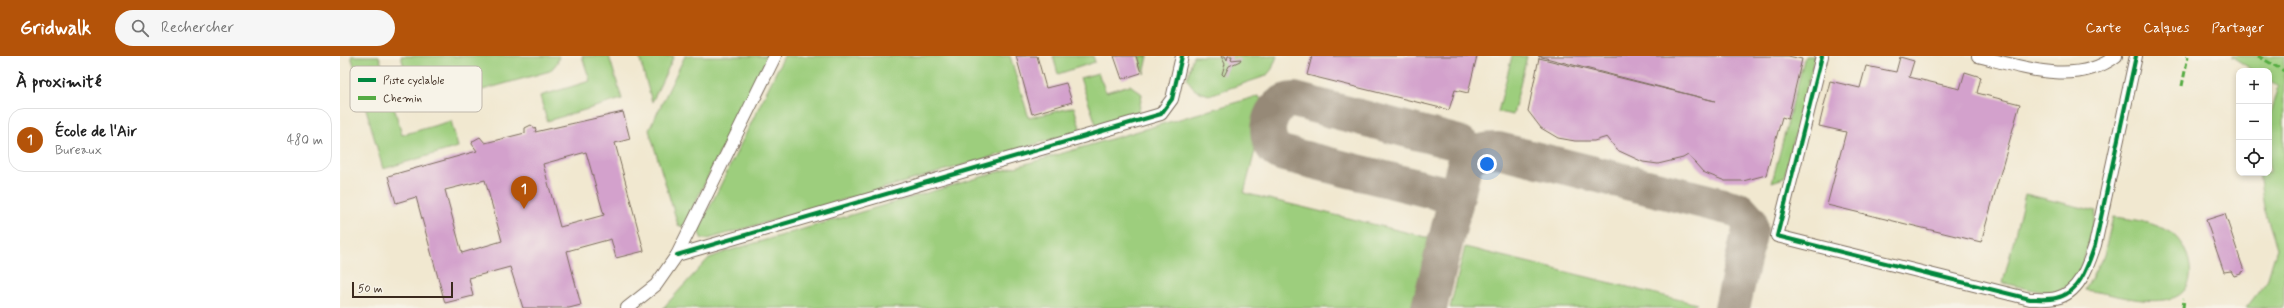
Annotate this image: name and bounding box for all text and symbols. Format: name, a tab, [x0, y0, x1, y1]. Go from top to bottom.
search box	[115, 10, 395, 46]
text: Gridwalk	[20, 16, 91, 41]
icon: search	[129, 17, 151, 39]
text: Rechercher	[161, 18, 234, 38]
text: Carte	[2085, 19, 2121, 37]
text: Calques	[2143, 19, 2189, 37]
text: Partager	[2211, 19, 2264, 37]
legend	[350, 66, 482, 112]
map controls	[2236, 68, 2272, 176]
button: +	[2236, 68, 2272, 104]
text: À proximité	[16, 71, 101, 93]
text: Piste cyclable	[383, 74, 444, 88]
text: Chemin	[383, 92, 422, 106]
button: −	[2236, 104, 2272, 140]
text: École de l'Air	[55, 122, 137, 142]
text: 1	[27, 132, 33, 149]
text: 480 m	[287, 132, 323, 149]
button: locate	[2236, 140, 2272, 176]
text: Bureaux	[55, 142, 102, 159]
your location	[1477, 154, 1497, 174]
pin: 1	[511, 176, 537, 209]
scale bar	[352, 280, 453, 299]
text: 50 m	[358, 282, 383, 296]

